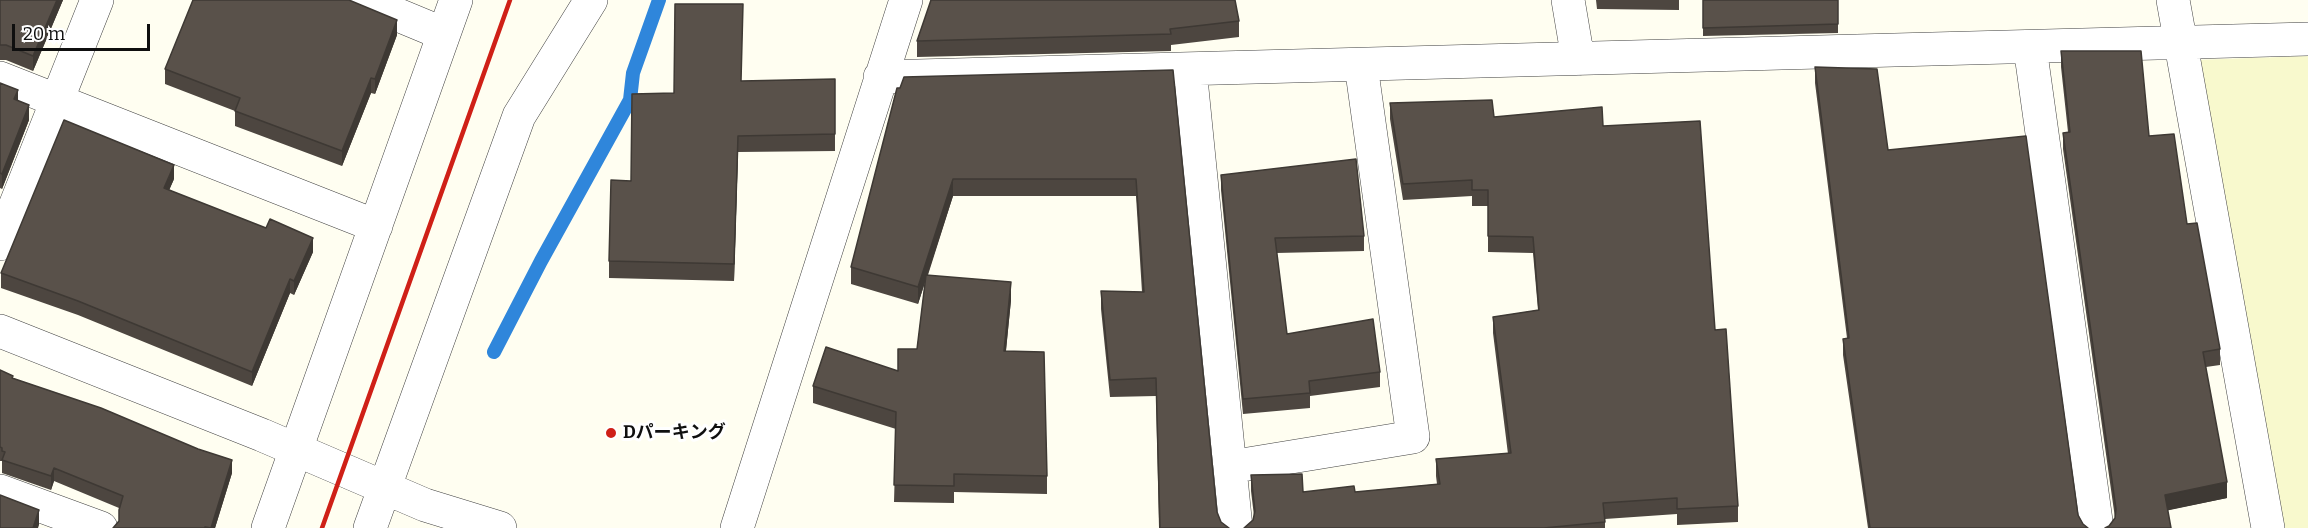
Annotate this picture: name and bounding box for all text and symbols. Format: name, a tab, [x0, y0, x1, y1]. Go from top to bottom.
scale bar	[15, 12, 153, 50]
text: 20 m	[23, 23, 65, 45]
place label: Dパーキング	[623, 422, 726, 444]
marker: Dパーキング	[604, 426, 618, 440]

